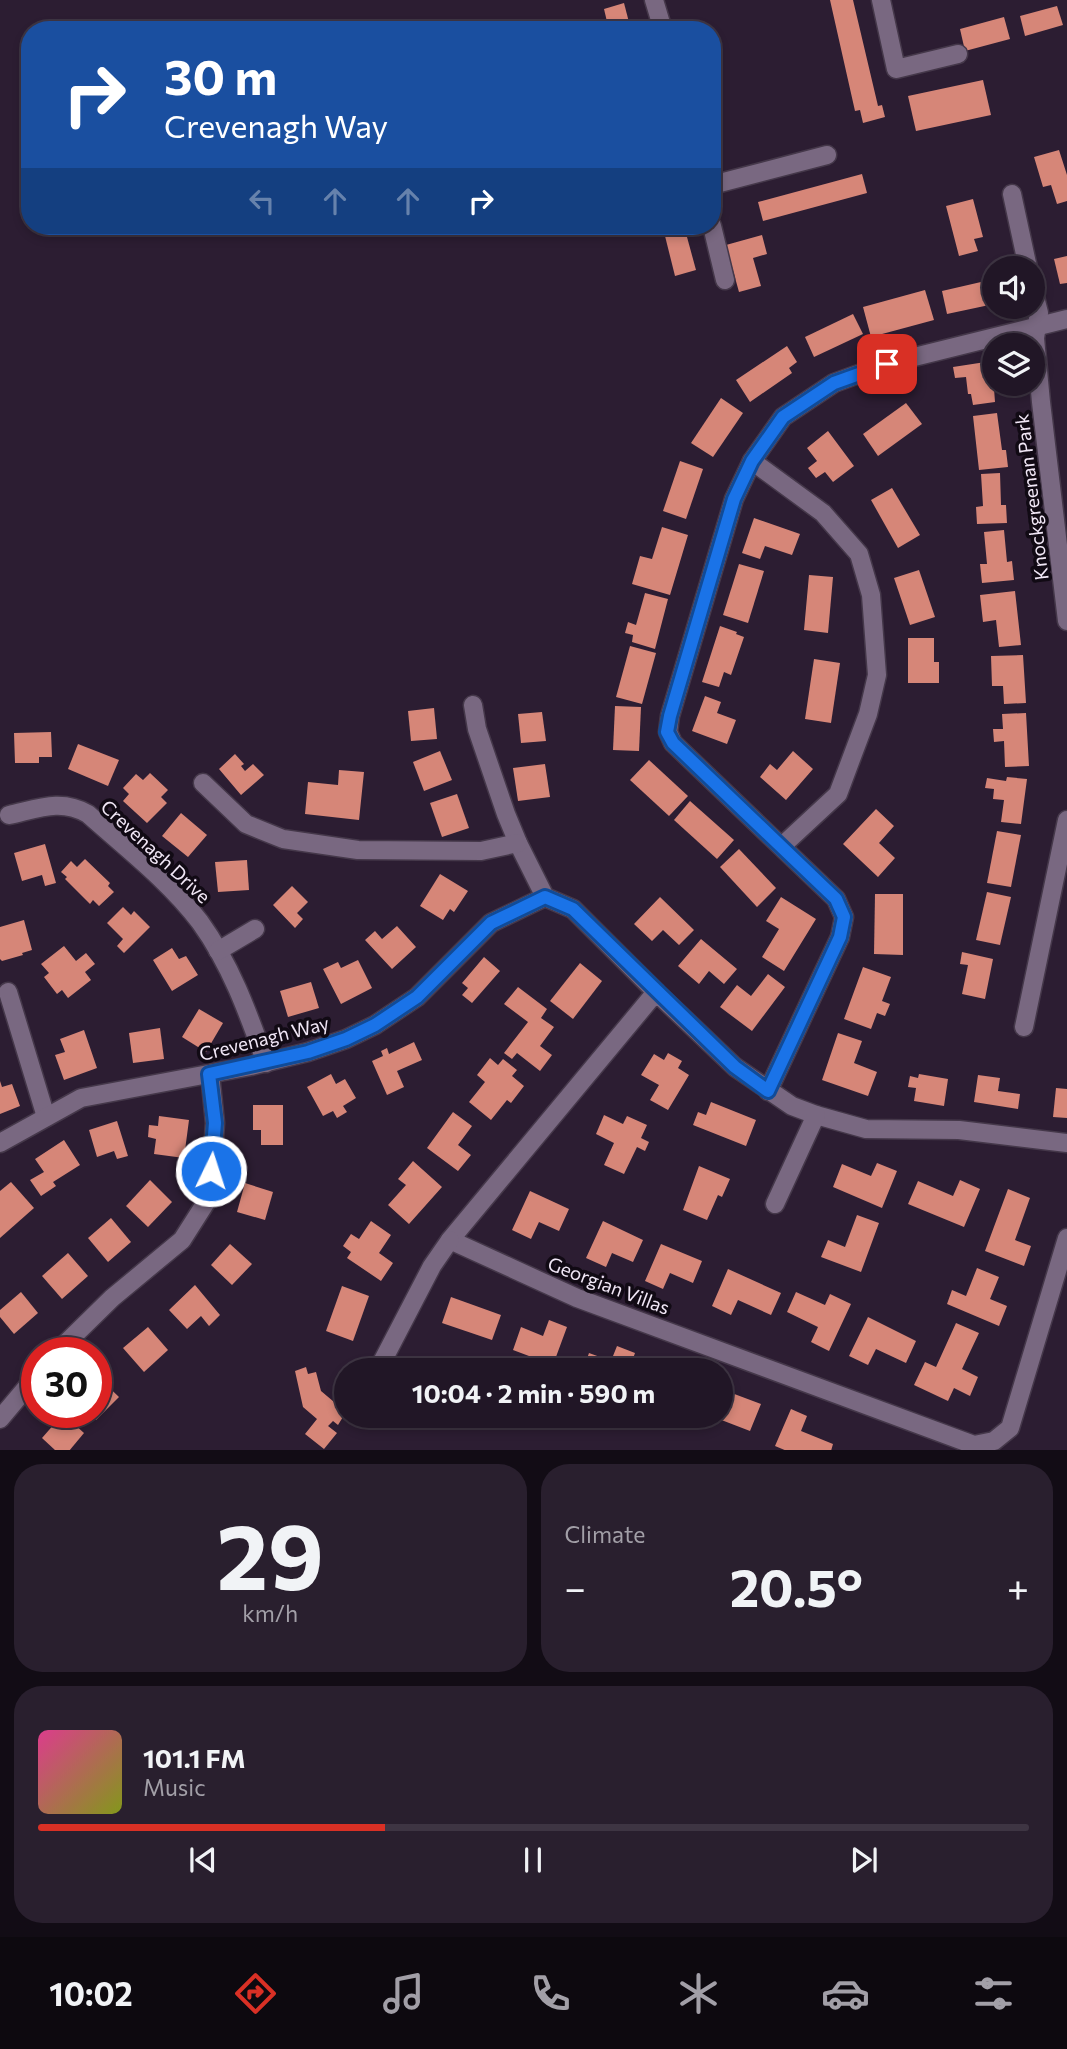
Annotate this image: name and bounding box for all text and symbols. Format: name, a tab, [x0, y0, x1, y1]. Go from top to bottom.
text: 30 m	[164, 45, 277, 105]
icon: right	[49, 49, 140, 140]
text: Crevenagh Way	[164, 105, 388, 145]
icon: left	[243, 182, 281, 220]
icon: ahead	[316, 182, 354, 220]
icon: ahead	[389, 182, 427, 220]
icon: right	[462, 182, 500, 220]
map controls	[982, 256, 1045, 396]
button: sound	[982, 256, 1045, 319]
button: layers	[982, 333, 1045, 396]
pin	[857, 334, 917, 394]
icon: arrive	[868, 345, 906, 383]
street label: Knockgreenan Park	[1009, 413, 1053, 581]
street label: Crevenagh Drive	[97, 794, 215, 908]
street label: Crevenagh Way	[197, 1011, 331, 1065]
position arrow	[174, 1134, 248, 1208]
street label: Georgian Villas	[545, 1251, 673, 1319]
speed limit sign: 30	[21, 1337, 112, 1428]
text: 10:04 · 2 min · 590 m	[412, 1377, 655, 1408]
text: 29	[217, 1497, 324, 1609]
text: Climate	[565, 1520, 646, 1548]
text: 20.5°	[730, 1554, 863, 1618]
text: −	[565, 1563, 586, 1610]
text: +	[1007, 1563, 1029, 1610]
text: km/h	[242, 1599, 298, 1627]
text: 101.1 FM	[143, 1742, 246, 1773]
text: Music	[143, 1773, 206, 1801]
icon: previous	[184, 1841, 222, 1879]
icon: pause	[514, 1841, 552, 1879]
icon: next	[845, 1841, 883, 1879]
icon: directions	[231, 1969, 280, 2018]
icon: music	[379, 1969, 428, 2018]
icon: phone	[526, 1969, 575, 2018]
icon: climate	[674, 1969, 723, 2018]
icon: car	[821, 1969, 870, 2018]
icon: filters	[969, 1969, 1018, 2018]
text: 10:02	[49, 1973, 133, 2013]

